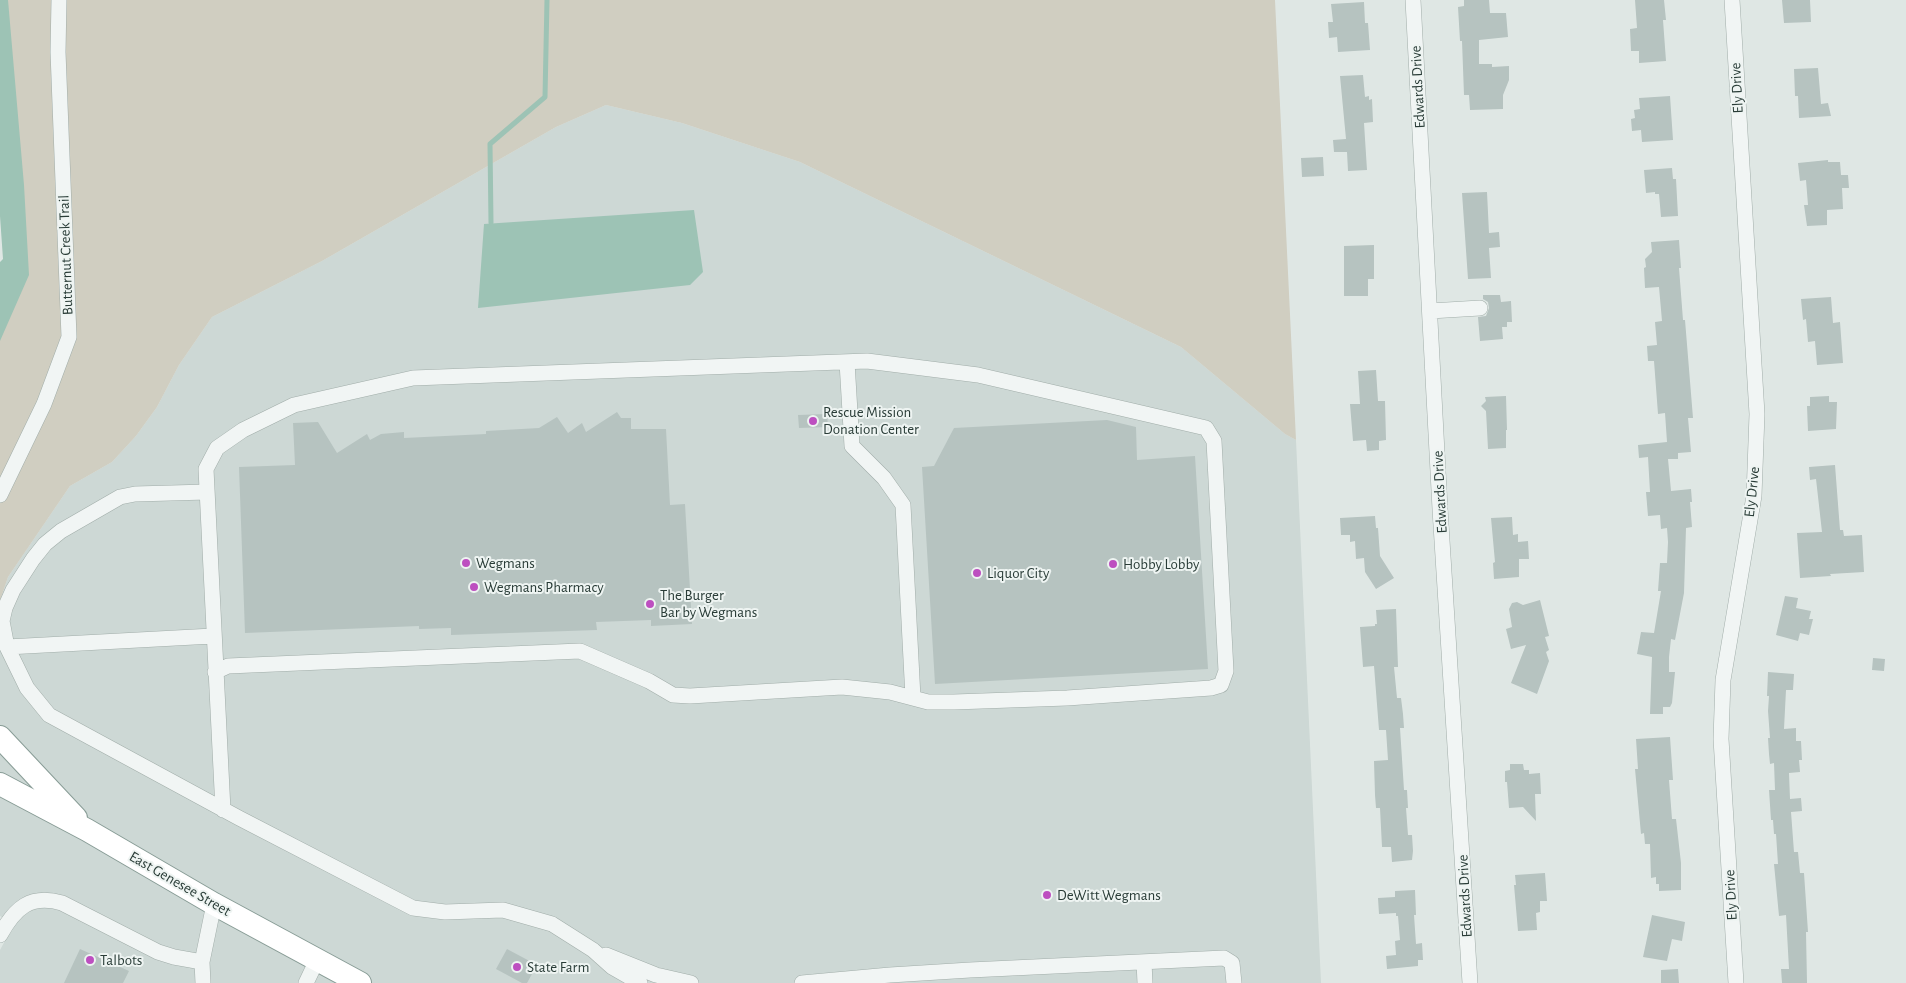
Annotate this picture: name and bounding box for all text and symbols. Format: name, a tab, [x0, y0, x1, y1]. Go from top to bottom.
street label: Edwards Drive	[1407, 45, 1429, 129]
street label: Ely Drive	[1727, 62, 1747, 114]
street label: Butternut Creek Trail	[55, 195, 77, 315]
place label: Rescue Mission Donation Center	[823, 403, 919, 438]
marker: Rescue Mission Donation Center	[807, 415, 819, 427]
street label: Edwards Drive	[1429, 450, 1451, 534]
street label: Ely Drive	[1740, 466, 1764, 518]
place label: Wegmans	[476, 554, 535, 572]
place label: Hobby Lobby	[1123, 555, 1199, 573]
marker: Wegmans	[460, 557, 472, 569]
marker: Hobby Lobby	[1107, 558, 1119, 570]
place label: Liquor City	[987, 564, 1049, 582]
marker: Liquor City	[971, 567, 983, 579]
place label: Wegmans Pharmacy	[484, 578, 604, 596]
marker: Wegmans Pharmacy	[468, 581, 480, 593]
place label: The Burger Bar by Wegmans	[660, 586, 757, 621]
marker: The Burger Bar by Wegmans	[644, 598, 656, 610]
street label: East Genesee Street	[126, 848, 234, 920]
street label: Edwards Drive	[1454, 854, 1476, 938]
street label: Ely Drive	[1721, 869, 1741, 921]
place label: DeWitt Wegmans	[1057, 886, 1161, 904]
marker: DeWitt Wegmans	[1041, 889, 1053, 901]
place label: Talbots	[100, 951, 142, 969]
marker: Talbots	[84, 954, 96, 966]
place label: State Farm	[527, 958, 589, 976]
marker: State Farm	[511, 961, 523, 973]

